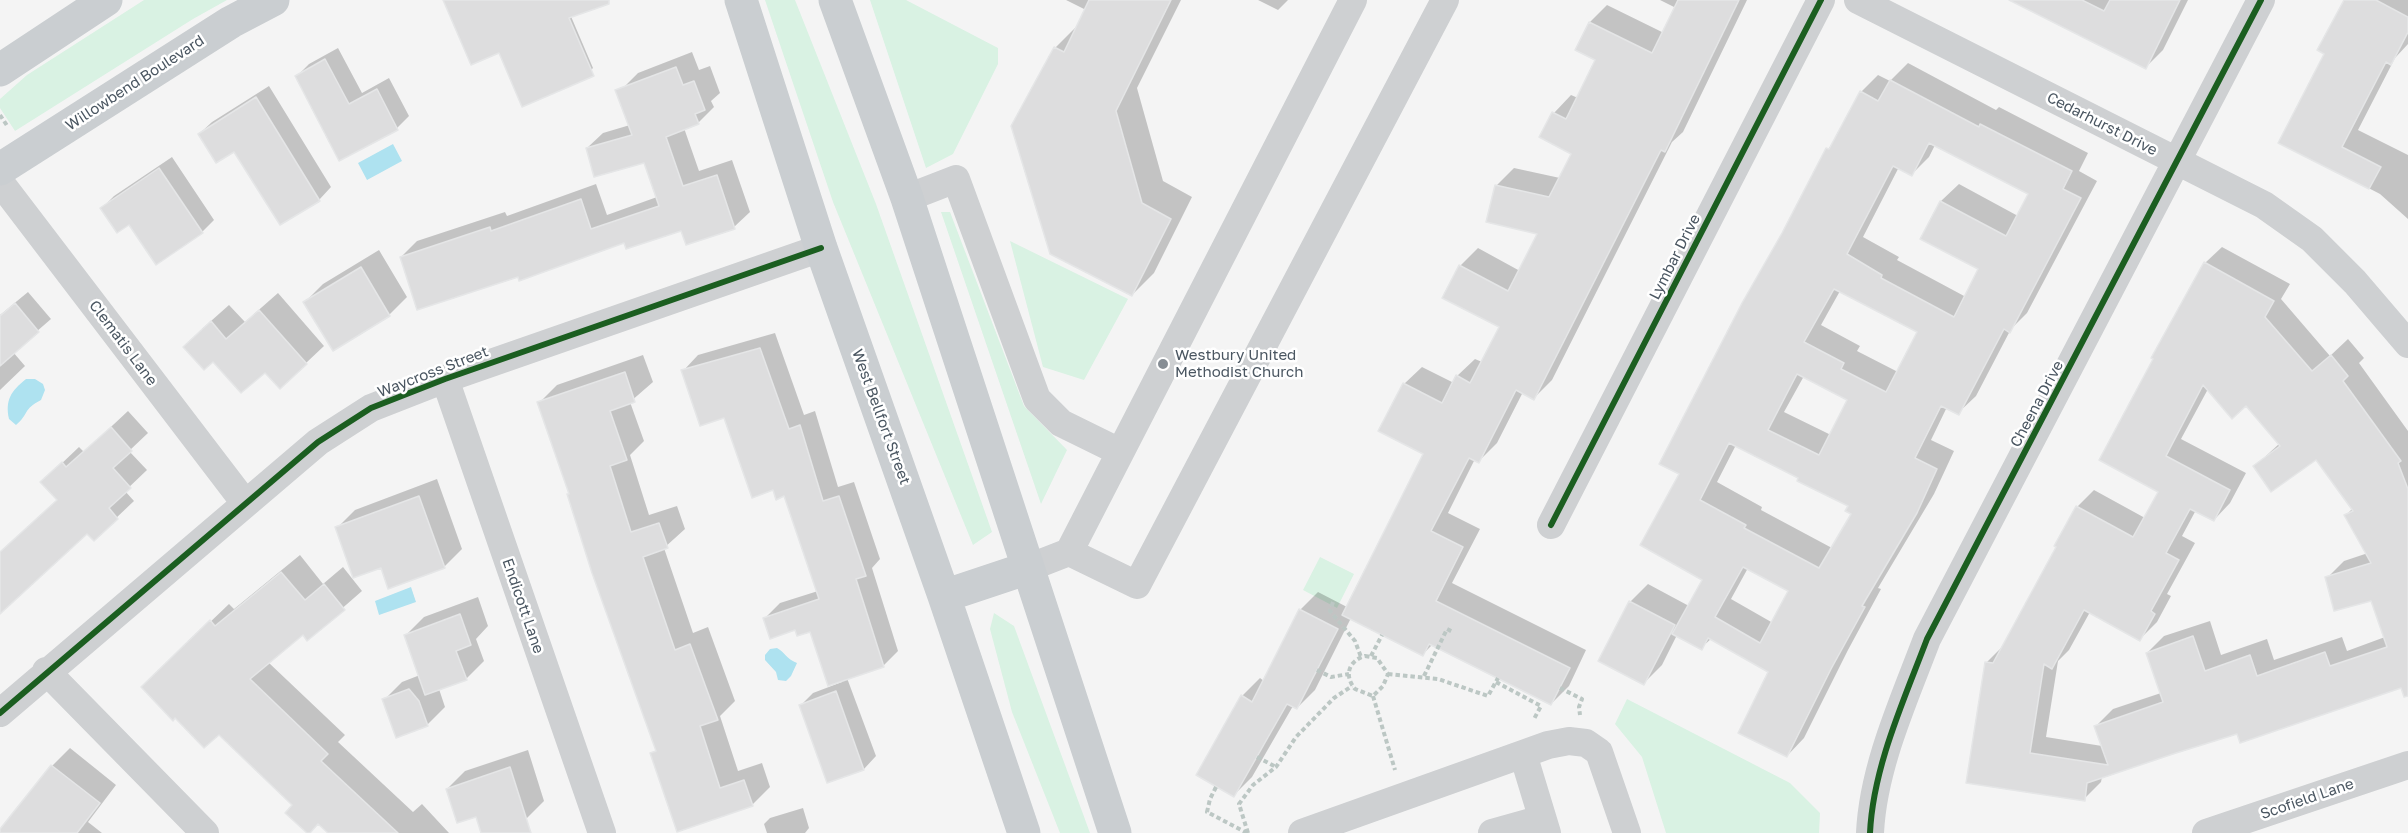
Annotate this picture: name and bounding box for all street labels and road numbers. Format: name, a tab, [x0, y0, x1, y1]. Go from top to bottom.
street label: Willowbend Boulevard	[62, 31, 208, 135]
street label: Cedarhurst Drive	[2044, 88, 2160, 160]
street label: Lymbar Drive	[1646, 211, 1704, 303]
street label: Clematis Lane	[85, 297, 161, 389]
street label: Waycross Street	[375, 343, 491, 401]
street label: West Bellfort Street	[848, 347, 914, 487]
street label: Cheena Drive	[2007, 358, 2067, 450]
street label: Endicott Lane	[498, 556, 548, 656]
street label: Scofield Lane	[2258, 775, 2356, 823]

